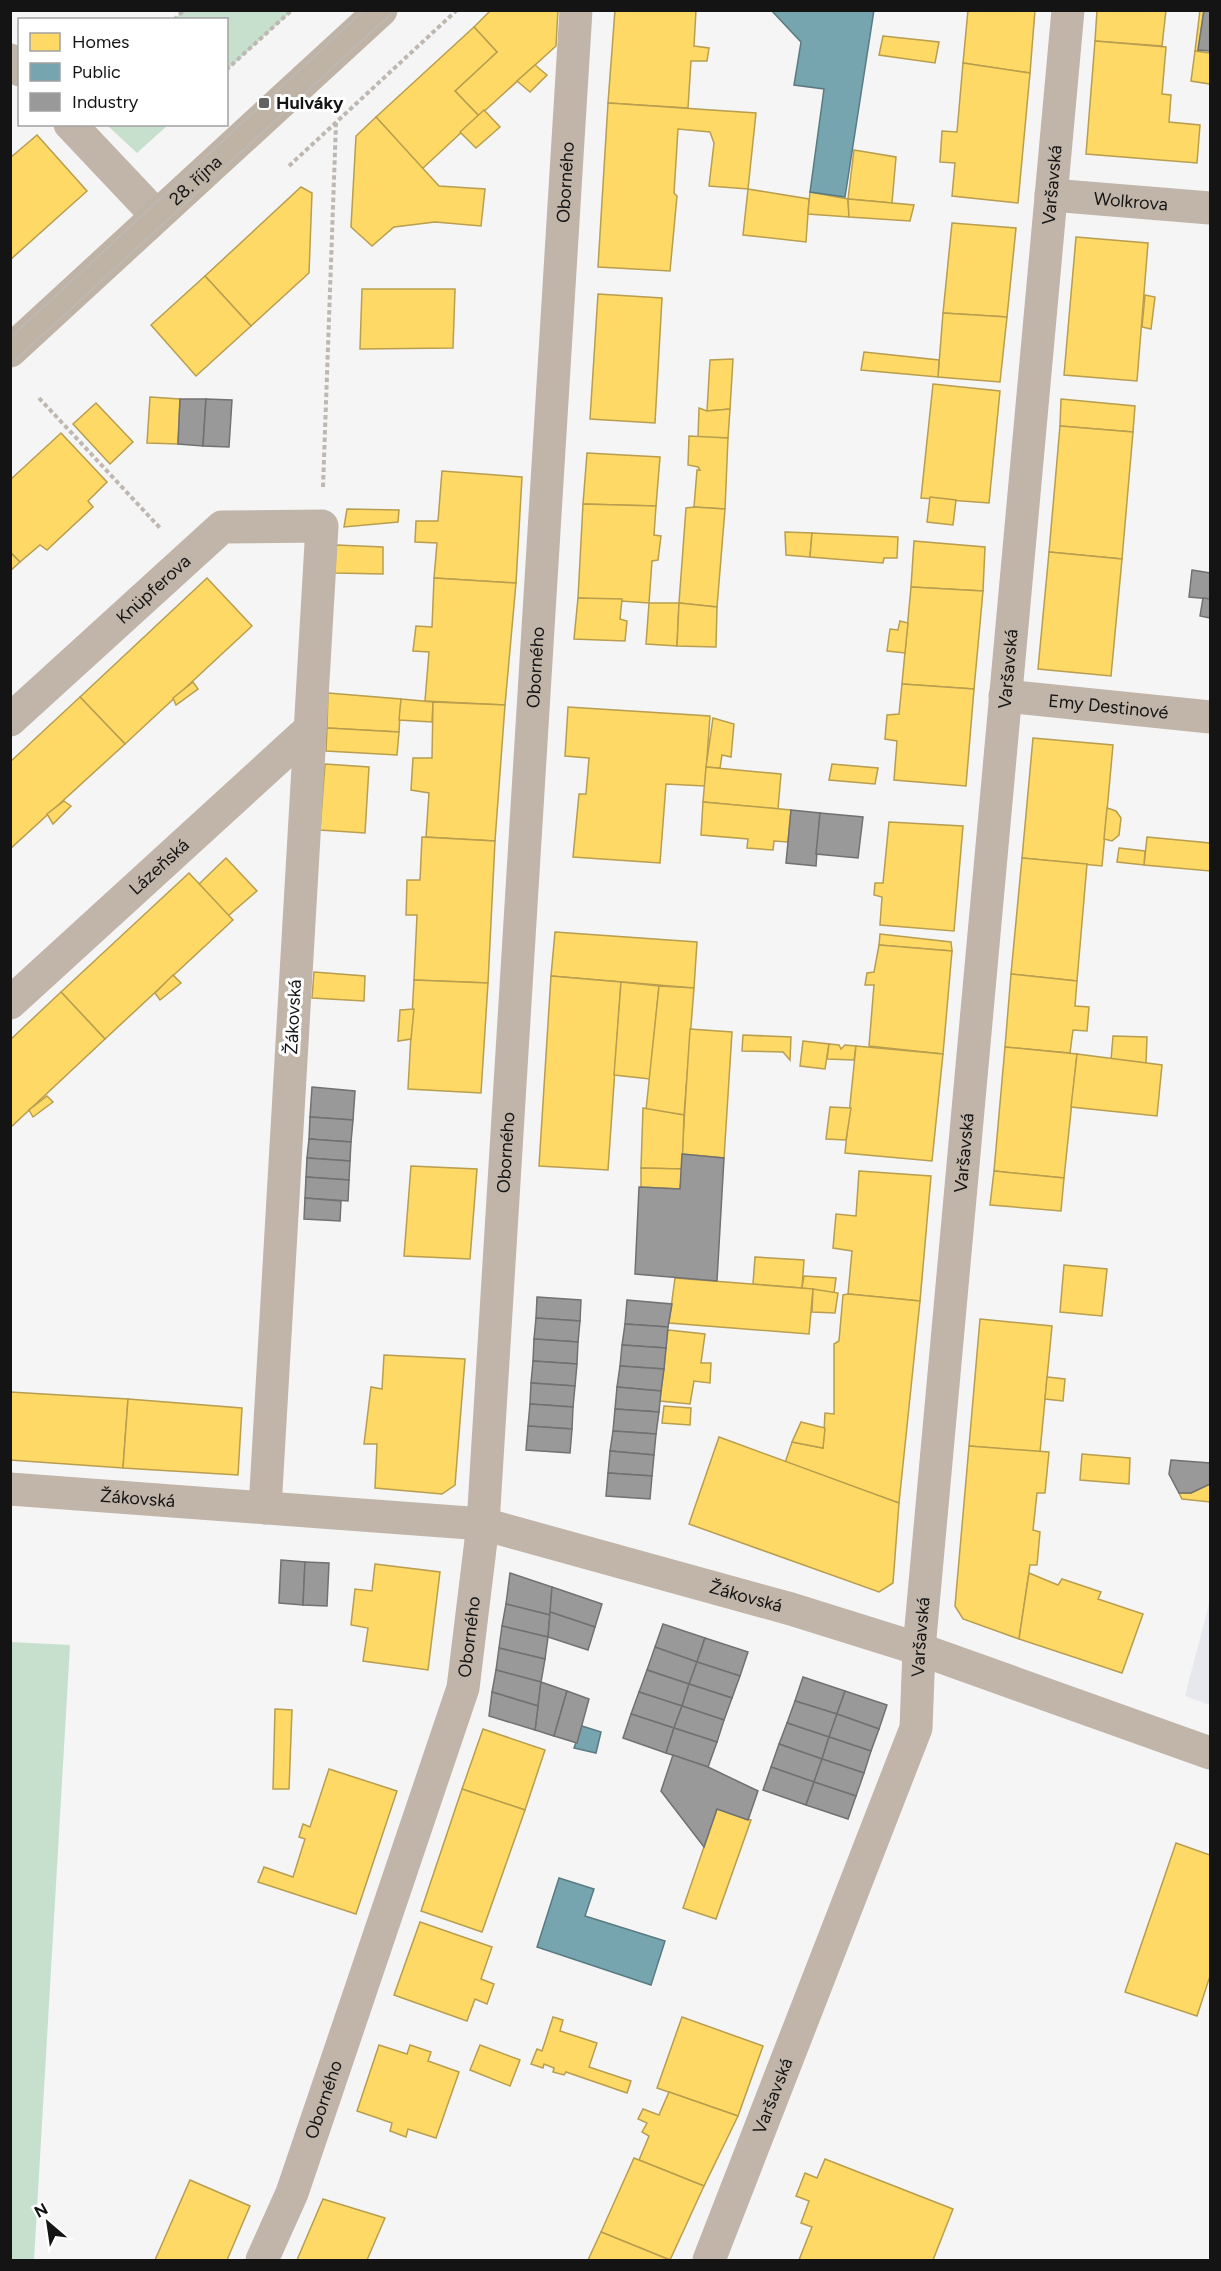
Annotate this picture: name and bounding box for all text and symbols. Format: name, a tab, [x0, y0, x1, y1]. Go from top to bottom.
legend	[18, 18, 228, 126]
text: Homes	[72, 31, 130, 53]
text: Public	[72, 61, 121, 83]
text: Industry	[72, 91, 139, 113]
place label: Hulváky	[276, 92, 344, 114]
marker: Hulváky	[257, 96, 271, 110]
street label: Oborného	[552, 141, 579, 224]
street label: Varšavská	[1038, 144, 1067, 226]
street label: 28. října	[165, 151, 226, 210]
street label: Wolkrova	[1093, 188, 1169, 216]
street label: Knüpferova	[112, 550, 195, 629]
street label: Oborného	[522, 626, 549, 709]
street label: Varšavská	[994, 628, 1023, 710]
street label: Emy Destinové	[1047, 690, 1170, 724]
street label: Lázeňská	[125, 834, 194, 900]
street label: Žákovská	[280, 979, 306, 1055]
street label: Oborného	[492, 1111, 519, 1194]
street label: Varšavská	[950, 1112, 979, 1194]
street label: Žákovská	[99, 1485, 176, 1512]
street label: Žákovská	[707, 1576, 785, 1617]
street label: Oborného	[453, 1595, 485, 1679]
street label: Varšavská	[907, 1596, 935, 1677]
street label: Varšavská	[748, 2055, 798, 2137]
street label: Oborného	[300, 2058, 347, 2142]
north arrow	[18, 2193, 78, 2253]
text: N	[31, 2199, 51, 2222]

